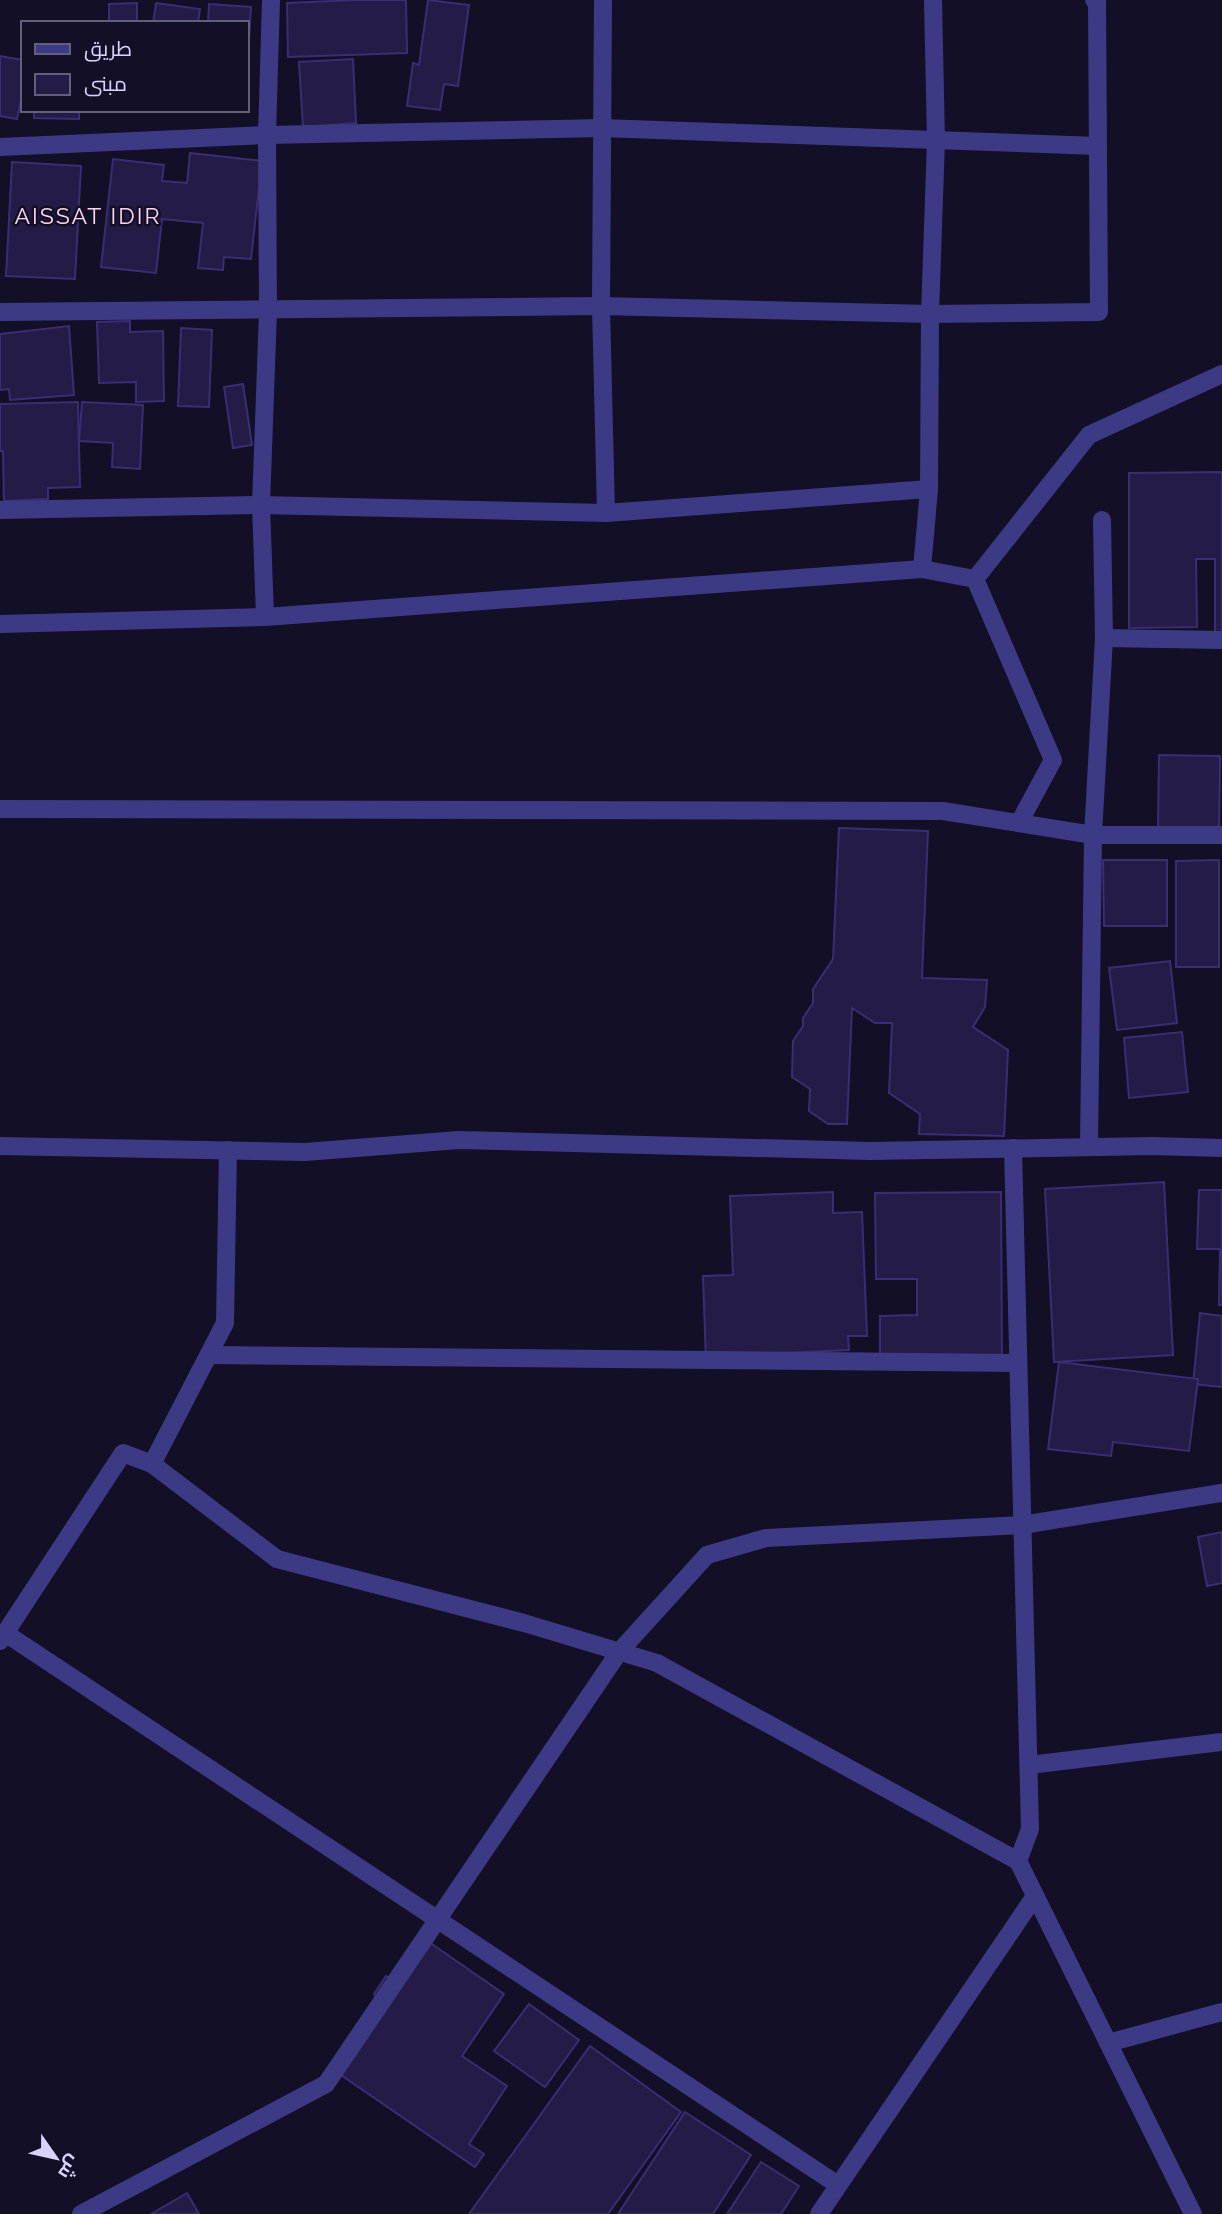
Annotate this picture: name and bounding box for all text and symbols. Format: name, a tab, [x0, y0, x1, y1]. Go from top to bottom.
legend	[21, 21, 248, 112]
text: طريق	[84, 36, 132, 62]
text: مبنى	[84, 71, 127, 97]
district label: AISSAT IDIR	[15, 202, 161, 229]
north arrow	[21, 2123, 91, 2193]
text: ش	[53, 2151, 86, 2184]

